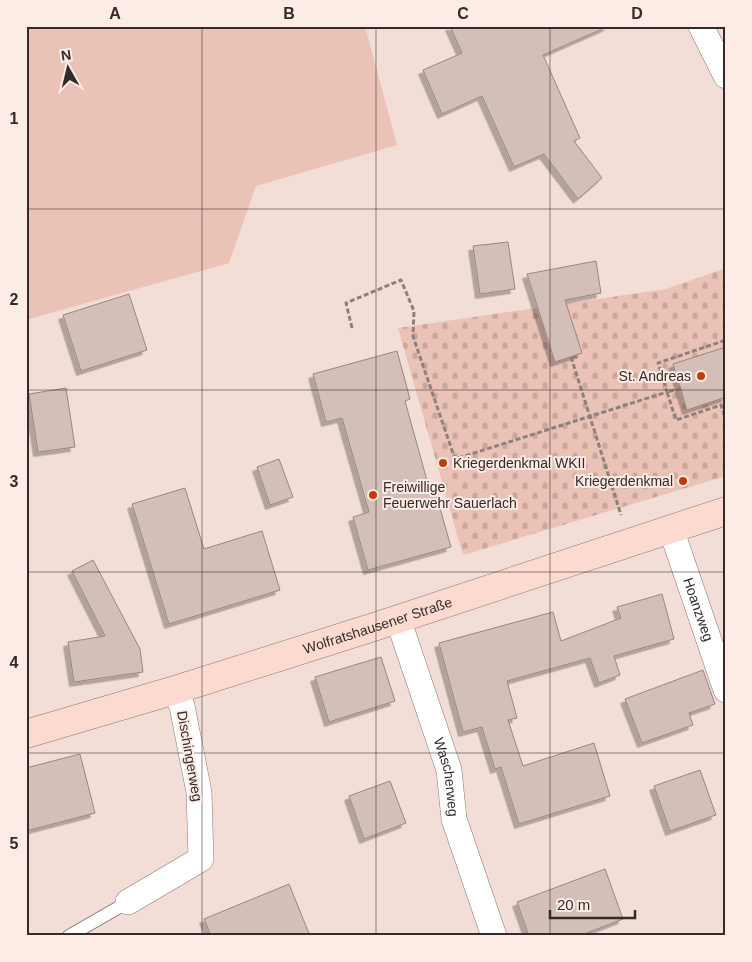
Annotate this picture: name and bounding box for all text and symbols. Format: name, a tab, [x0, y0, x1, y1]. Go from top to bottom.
text: A	[109, 5, 121, 22]
text: B	[283, 5, 295, 22]
text: C	[457, 5, 469, 22]
text: D	[631, 5, 643, 22]
north arrow	[42, 42, 92, 92]
text: N	[60, 46, 72, 64]
text: 1	[10, 110, 19, 127]
text: 2	[10, 291, 19, 308]
place label: St. Andreas	[619, 368, 691, 384]
marker: St. Andreas	[695, 370, 707, 382]
place label: Kriegerdenkmal WKII	[453, 455, 585, 471]
marker: Kriegerdenkmal WKII	[437, 457, 449, 469]
text: 3	[10, 473, 19, 490]
place label: Kriegerdenkmal	[575, 473, 673, 489]
marker: Kriegerdenkmal	[677, 475, 689, 487]
place label: Freiwillige Feuerwehr Sauerlach	[383, 479, 517, 511]
marker: Freiwillige Feuerwehr Sauerlach	[367, 489, 379, 501]
street label: Hoanzweg	[680, 576, 717, 643]
street label: Wolfratshausener Straße	[301, 594, 454, 657]
text: 4	[10, 654, 19, 671]
street label: Dischingerweg	[174, 709, 206, 803]
street label: Wascherweg	[431, 736, 462, 817]
text: 5	[10, 835, 19, 852]
scale bar	[550, 887, 634, 919]
text: 20 m	[557, 896, 590, 913]

